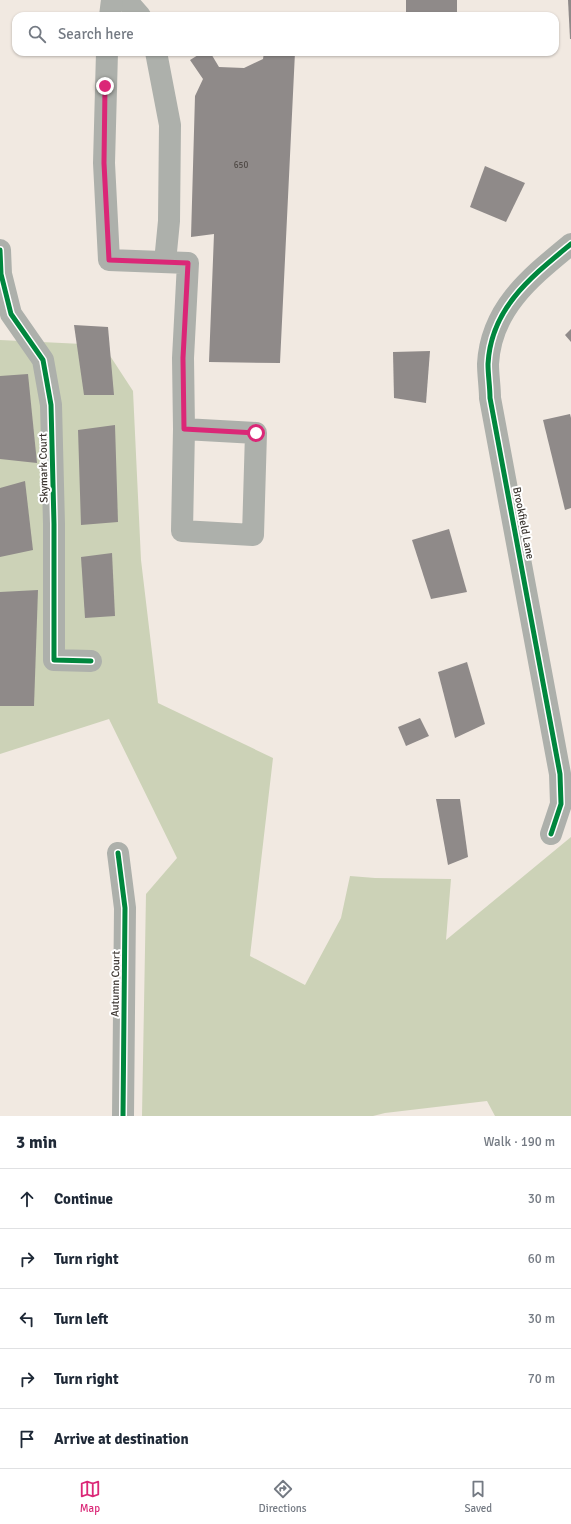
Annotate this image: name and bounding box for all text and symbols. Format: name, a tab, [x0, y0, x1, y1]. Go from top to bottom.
search box	[12, 12, 559, 56]
icon: search	[26, 23, 48, 45]
text: Search here	[58, 25, 134, 43]
route end	[96, 77, 114, 95]
house number: 650	[234, 160, 248, 171]
route start	[247, 424, 265, 442]
street label: Skymark Court	[36, 433, 51, 503]
street label: Brookfield Lane	[510, 486, 537, 560]
street label: Autumn Court	[108, 951, 123, 1017]
text: 3 min	[16, 1132, 57, 1153]
text: Walk · 190 m	[484, 1134, 555, 1150]
icon: ahead	[16, 1188, 38, 1210]
text: Continue	[54, 1190, 113, 1208]
text: 30 m	[528, 1191, 555, 1207]
icon: right	[16, 1248, 38, 1270]
text: Turn right	[54, 1250, 119, 1268]
text: 60 m	[528, 1251, 555, 1267]
icon: left	[16, 1308, 38, 1330]
text: Turn left	[54, 1310, 108, 1328]
text: 30 m	[528, 1311, 555, 1327]
icon: right	[16, 1368, 38, 1390]
text: Turn right	[54, 1370, 119, 1388]
text: 70 m	[528, 1371, 555, 1387]
icon: arrive	[16, 1428, 38, 1450]
text: Arrive at destination	[54, 1430, 189, 1448]
tab: Map	[79, 1478, 101, 1515]
tab: Directions	[259, 1478, 307, 1515]
tab: Saved	[464, 1478, 492, 1515]

